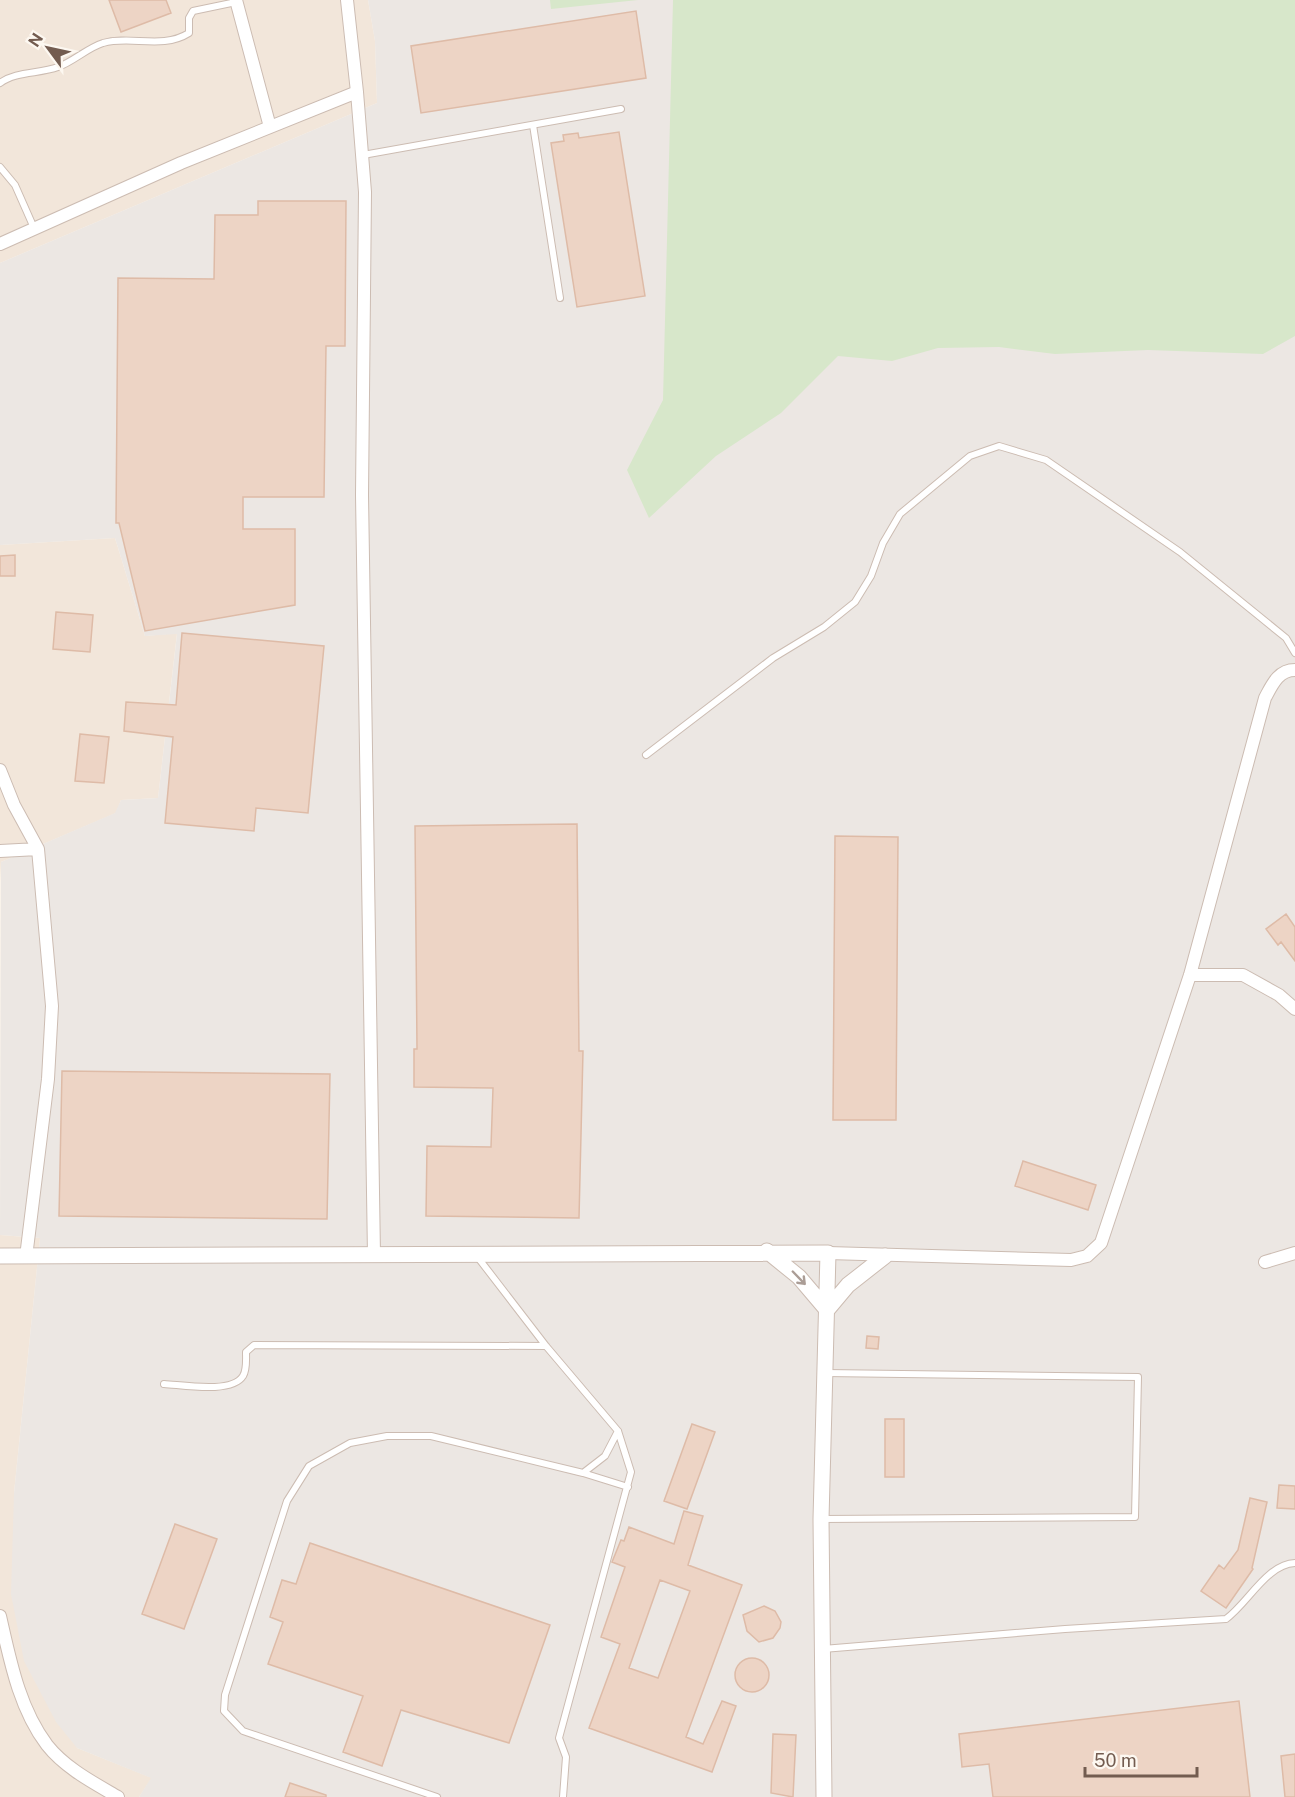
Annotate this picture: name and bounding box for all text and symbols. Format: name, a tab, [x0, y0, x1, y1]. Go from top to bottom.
north arrow	[18, 18, 78, 78]
text: N	[24, 30, 47, 51]
one-way arrow	[792, 1270, 806, 1285]
scale bar	[1085, 1740, 1198, 1778]
text: 50 m	[1094, 1750, 1137, 1771]

